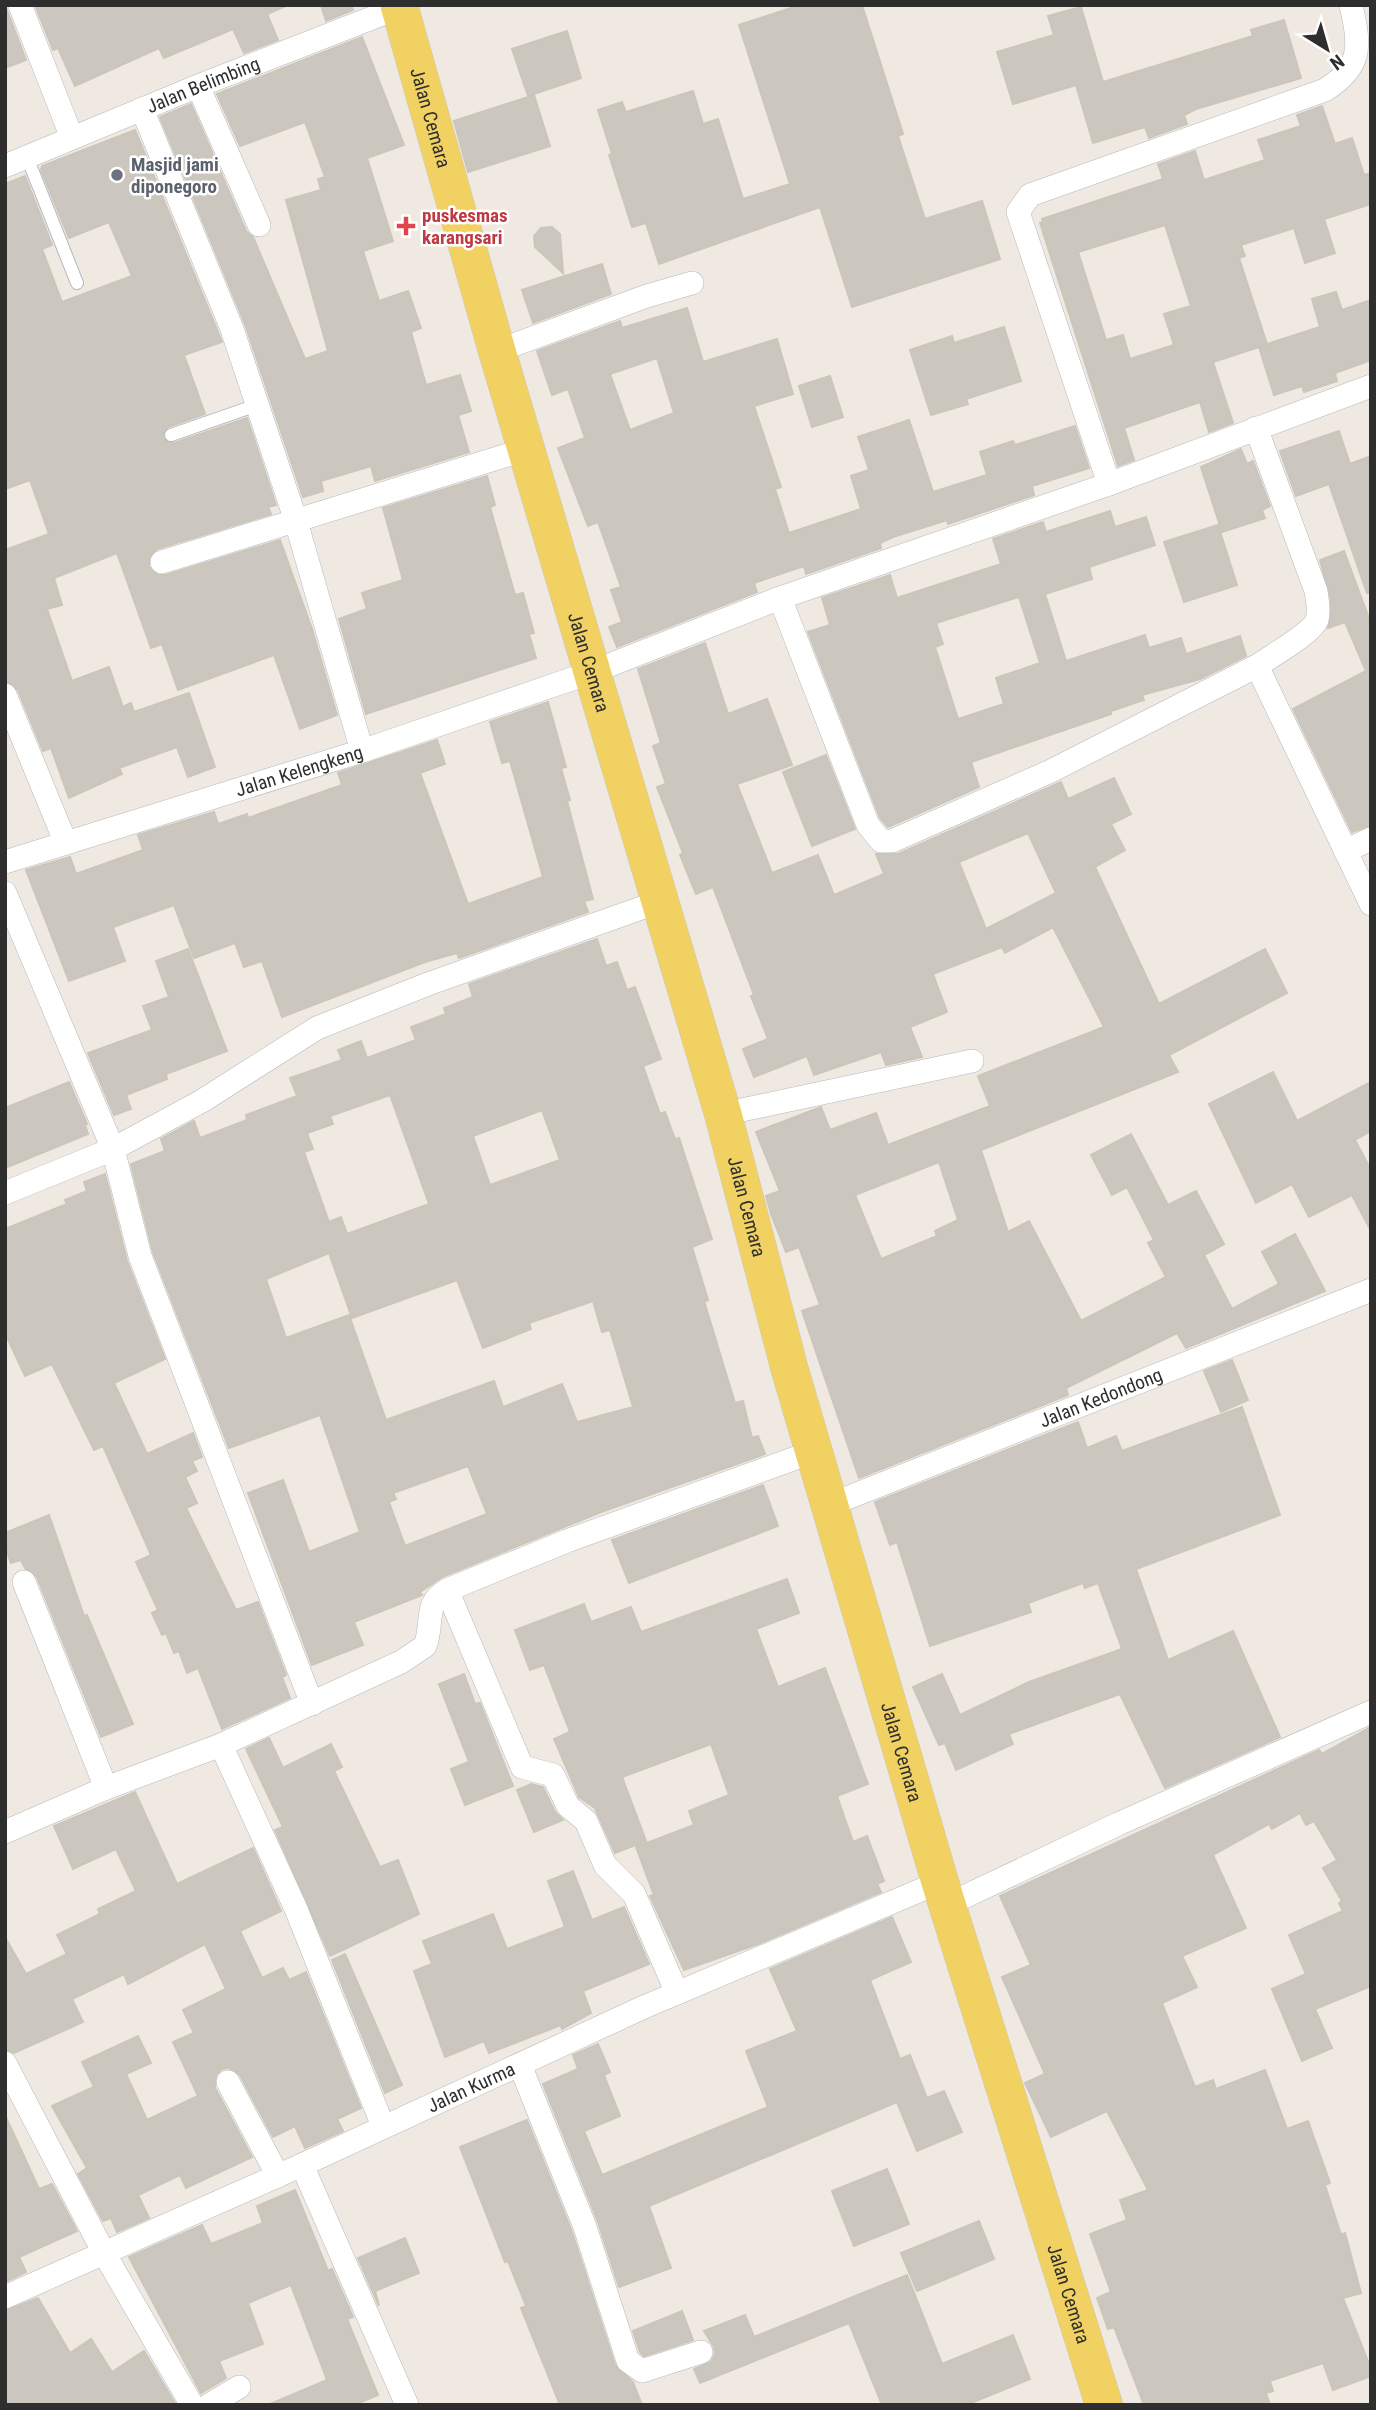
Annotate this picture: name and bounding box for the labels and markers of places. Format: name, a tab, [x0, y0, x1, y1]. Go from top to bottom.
place label: Masjid jami diponegoro	[131, 153, 219, 198]
marker: Masjid jami diponegoro	[109, 167, 125, 183]
place label: puskesmas karangsari	[422, 204, 508, 249]
marker: puskesmas karangsari	[396, 216, 416, 236]

